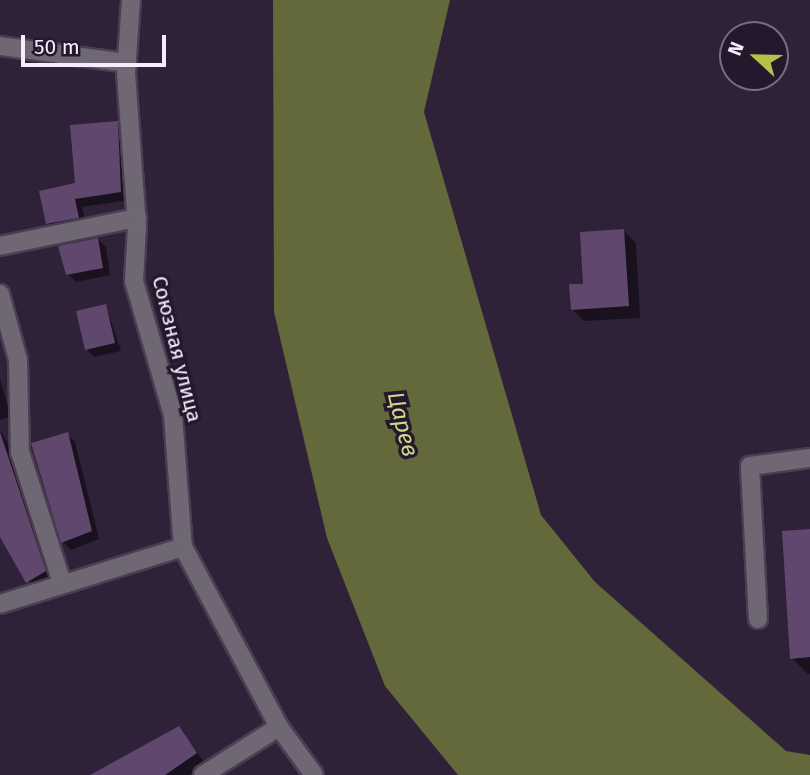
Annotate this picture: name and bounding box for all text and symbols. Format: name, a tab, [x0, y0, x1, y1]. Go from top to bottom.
scale bar	[24, 21, 170, 65]
north arrow	[719, 21, 789, 91]
text: 50 m	[34, 34, 80, 60]
text: N	[723, 39, 749, 59]
street label: Союзная улица	[147, 273, 207, 425]
water label: Царев	[382, 389, 424, 459]

